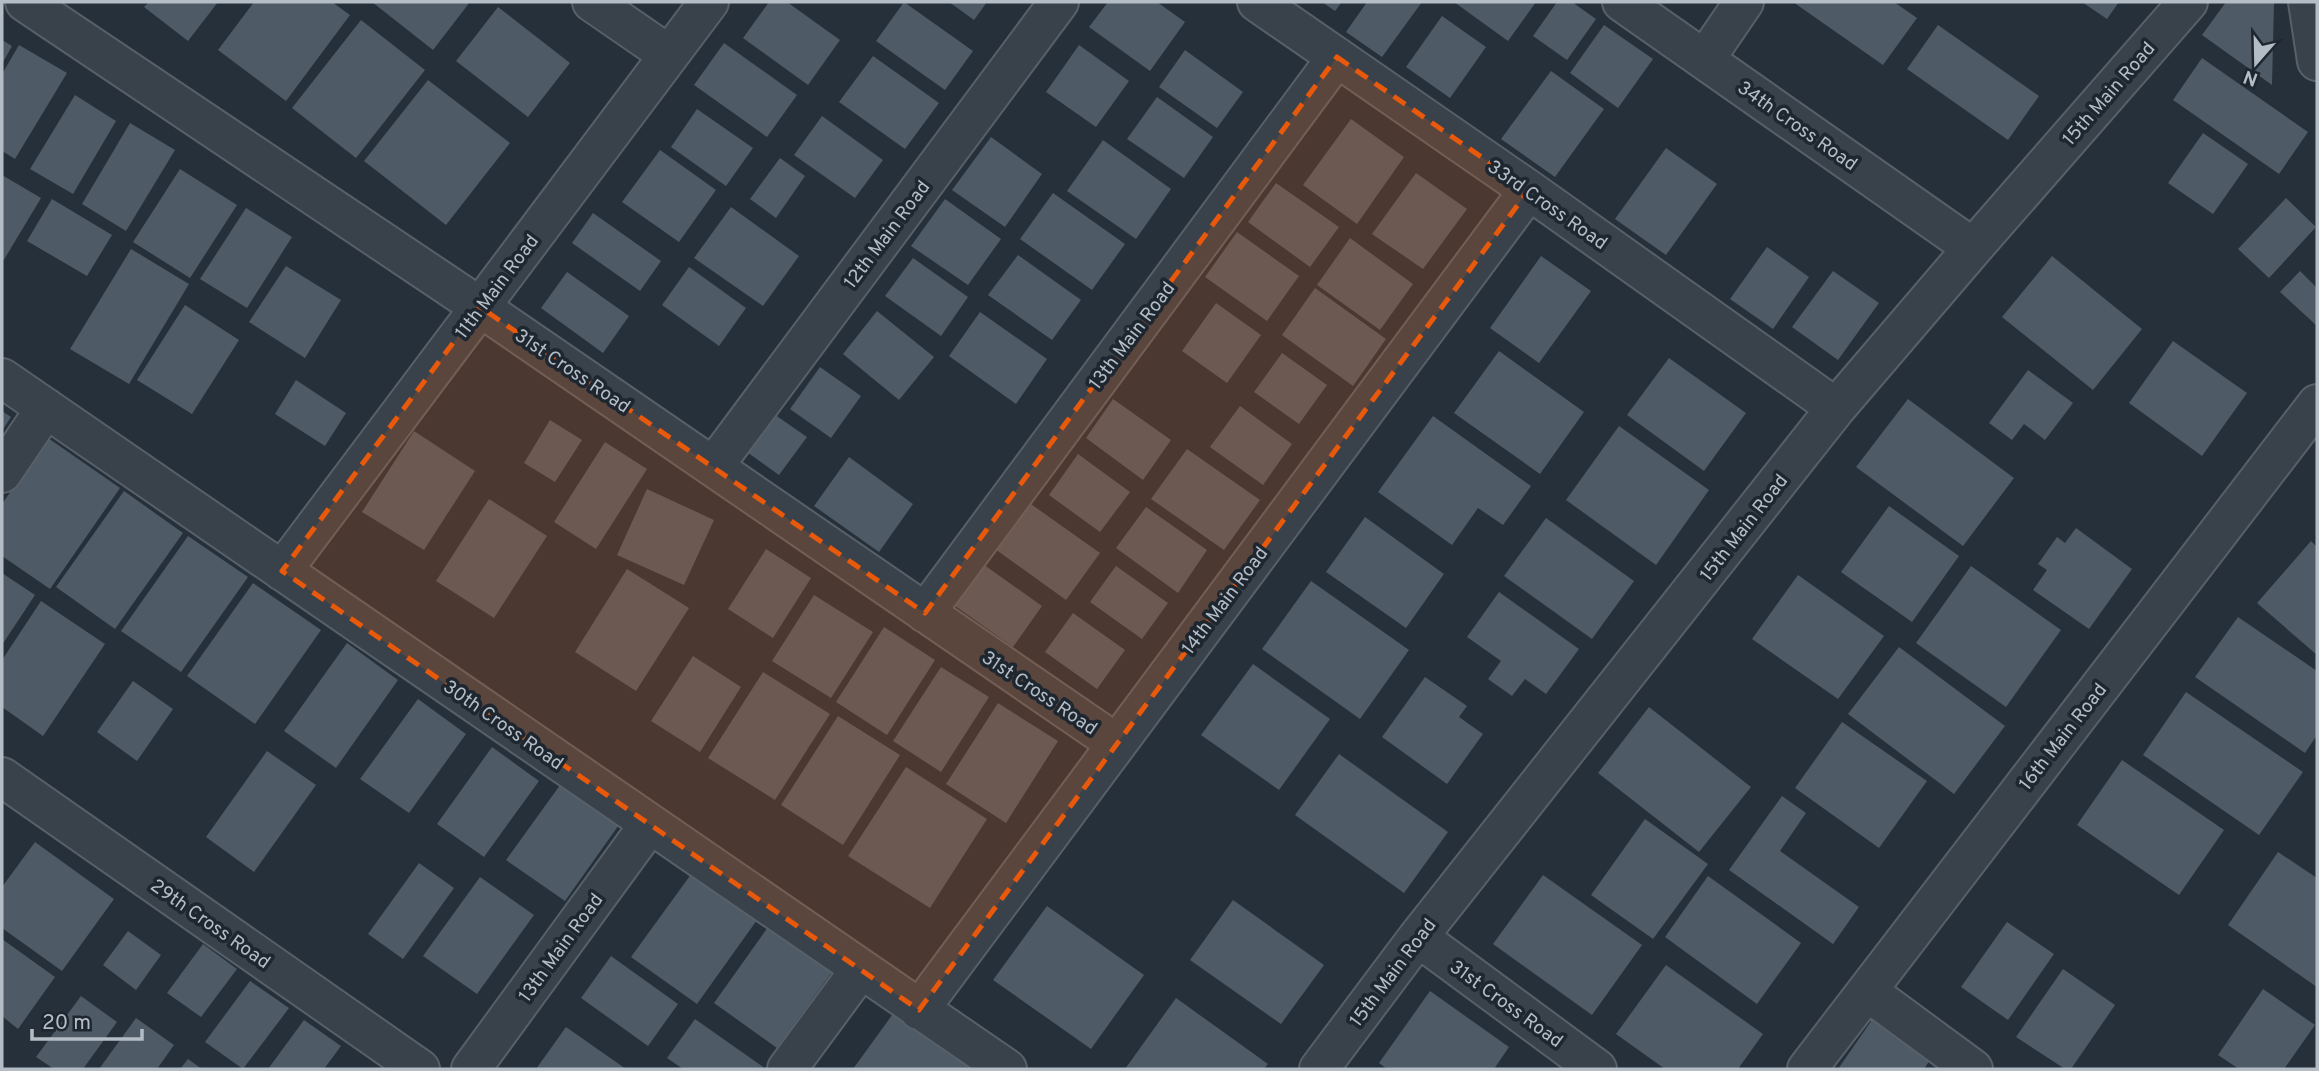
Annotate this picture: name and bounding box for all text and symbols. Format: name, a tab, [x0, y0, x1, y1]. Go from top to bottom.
north arrow	[2221, 28, 2291, 98]
street label: 15th Main Road	[2058, 38, 2161, 151]
text: N	[2240, 63, 2261, 91]
street label: 34th Cross Road	[1732, 76, 1862, 177]
street label: 33rd Cross Road	[1482, 155, 1611, 256]
street label: 12th Main Road	[839, 176, 936, 294]
street label: 11th Main Road	[450, 230, 545, 344]
street label: 13th Main Road	[1084, 278, 1181, 395]
street label: 31st Cross Road	[509, 324, 634, 419]
street label: 15th Main Road	[1695, 470, 1794, 587]
street label: 14th Main Road	[1177, 542, 1274, 660]
street label: 31st Cross Road	[976, 646, 1101, 741]
street label: 30th Cross Road	[438, 675, 568, 776]
street label: 16th Main Road	[2014, 679, 2113, 795]
street label: 29th Cross Road	[145, 874, 274, 975]
street label: 13th Main Road	[514, 889, 609, 1007]
street label: 15th Main Road	[1345, 914, 1442, 1032]
street label: 31st Cross Road	[1444, 955, 1567, 1054]
scale bar	[32, 998, 142, 1042]
text: 20 m	[42, 1010, 91, 1037]

